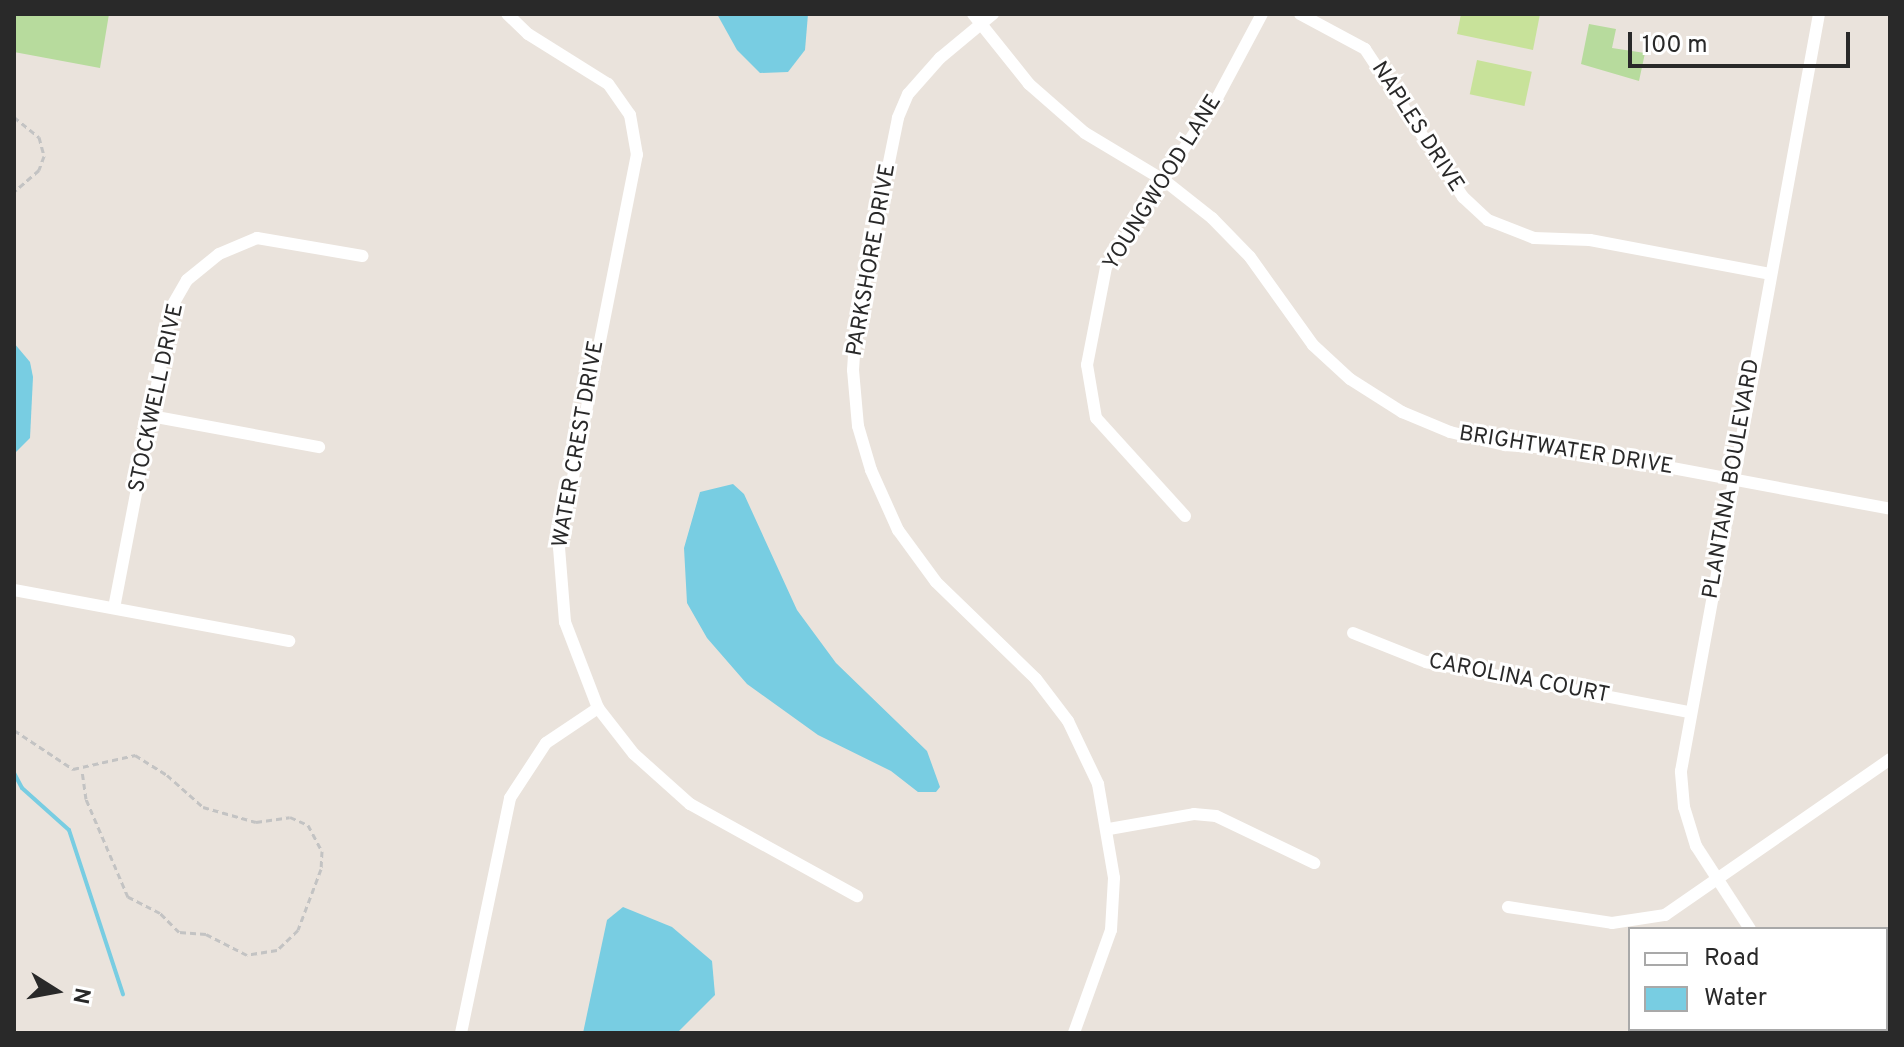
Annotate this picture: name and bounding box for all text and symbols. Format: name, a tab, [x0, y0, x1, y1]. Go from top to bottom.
scale bar	[1632, 16, 1854, 66]
text: 100 m	[1642, 31, 1708, 61]
street label: NAPLES DRIVE	[1365, 57, 1469, 197]
street label: YOUNGWOOD LANE	[1098, 90, 1228, 276]
street label: PARKSHORE DRIVE	[842, 162, 902, 358]
street label: STOCKWELL DRIVE	[124, 301, 190, 495]
street label: WATER CREST DRIVE	[548, 338, 610, 550]
street label: PLANTANA BOULEVARD	[1698, 357, 1766, 601]
street label: BRIGHTWATER DRIVE	[1457, 421, 1675, 481]
street label: CAROLINA COURT	[1426, 648, 1612, 710]
legend	[1628, 927, 1888, 1031]
text: Road	[1704, 944, 1760, 974]
north arrow	[16, 951, 96, 1031]
text: Water	[1704, 984, 1767, 1014]
text: N	[65, 985, 95, 1006]

